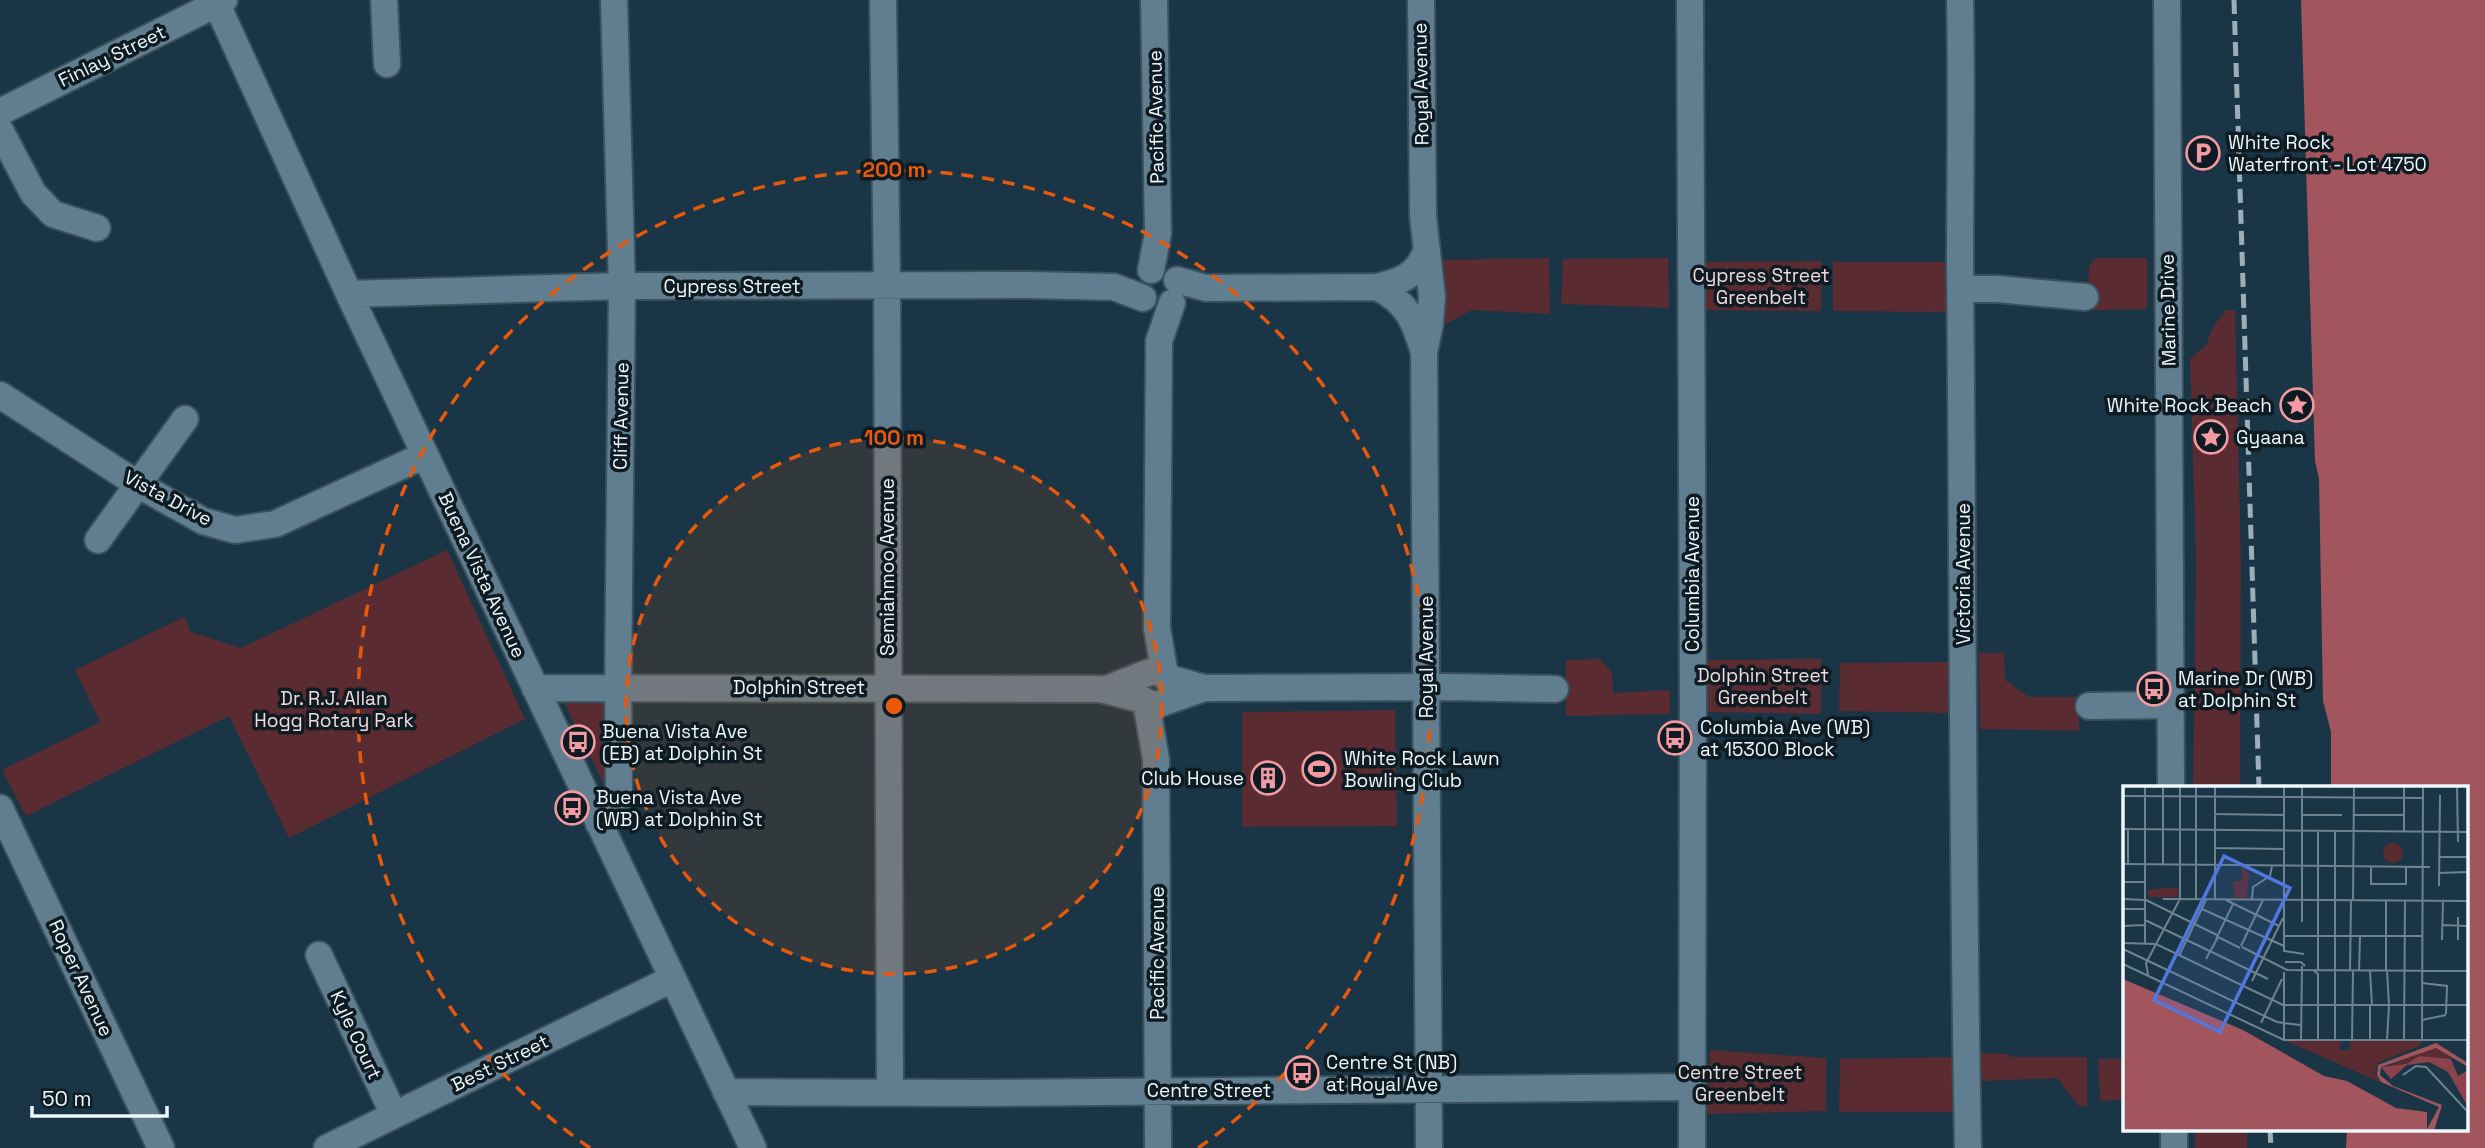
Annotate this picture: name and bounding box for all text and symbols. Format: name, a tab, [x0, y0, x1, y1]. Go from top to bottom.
street label: Finlay Street	[54, 19, 170, 93]
street label: Royal Avenue	[1407, 22, 1435, 146]
street label: Pacific Avenue	[1142, 50, 1170, 184]
place label: White Rock Waterfront - Lot 4750	[2228, 130, 2427, 177]
parking icon: White Rock Waterfront - Lot 4750	[2184, 134, 2222, 172]
text: 200 m	[863, 156, 925, 183]
street label: Marine Drive	[2155, 254, 2181, 366]
park label: Cypress Street Greenbelt	[1692, 263, 1830, 310]
street label: Cypress Street	[663, 274, 801, 299]
street label: Cliff Avenue	[608, 362, 634, 470]
place icon: White Rock Beach	[2278, 386, 2316, 424]
place label: White Rock Beach	[2107, 393, 2272, 418]
place icon: Gyaana	[2192, 418, 2230, 456]
text: 100 m	[864, 424, 924, 451]
place label: Gyaana	[2236, 425, 2305, 450]
street label: Vista Drive	[120, 464, 216, 532]
street label: Semiahmoo Avenue	[875, 478, 900, 656]
street label: Buena Vista Avenue	[433, 488, 531, 662]
street label: Columbia Avenue	[1680, 496, 1705, 652]
street label: Victoria Avenue	[1951, 503, 1976, 645]
street label: Royal Avenue	[1414, 596, 1439, 718]
park label: Dolphin Street Greenbelt	[1697, 663, 1829, 710]
place label: Marine Dr (WB) at Dolphin St	[2178, 666, 2313, 713]
bus stop icon: Marine Dr (WB) at Dolphin St	[2135, 670, 2173, 708]
street label: Dolphin Street	[733, 675, 865, 700]
park label: Dr. R.J. Allan Hogg Rotary Park	[254, 686, 414, 733]
centre of rings	[882, 694, 906, 718]
place label: Columbia Ave (WB) at 15300 Block	[1700, 715, 1870, 762]
place label: Buena Vista Ave (EB) at Dolphin St	[602, 719, 763, 766]
bus stop icon: Columbia Ave (WB) at 15300 Block	[1656, 719, 1694, 757]
bus stop icon: Buena Vista Ave (EB) at Dolphin St	[559, 723, 597, 761]
place label: White Rock Lawn Bowling Club	[1344, 746, 1500, 793]
sports icon: White Rock Lawn Bowling Club	[1300, 750, 1338, 788]
building icon: Club House	[1249, 759, 1287, 797]
place label: Club House	[1141, 766, 1244, 791]
place label: Buena Vista Ave (WB) at Dolphin St	[596, 785, 763, 832]
inset map	[2123, 786, 2468, 1130]
bus stop icon: Buena Vista Ave (WB) at Dolphin St	[553, 789, 591, 827]
street label: Pacific Avenue	[1145, 886, 1170, 1020]
street label: Roper Avenue	[43, 916, 119, 1040]
street label: Kyle Court	[325, 987, 387, 1083]
street label: Best Street	[447, 1029, 553, 1097]
place label: Centre St (NB) at Royal Ave	[1326, 1050, 1457, 1097]
bus stop icon: Centre St (NB) at Royal Ave	[1283, 1054, 1321, 1092]
park label: Centre Street Greenbelt	[1678, 1060, 1802, 1107]
scale bar	[32, 1074, 166, 1118]
street label: Centre Street	[1147, 1078, 1271, 1103]
text: 50 m	[42, 1085, 92, 1112]

